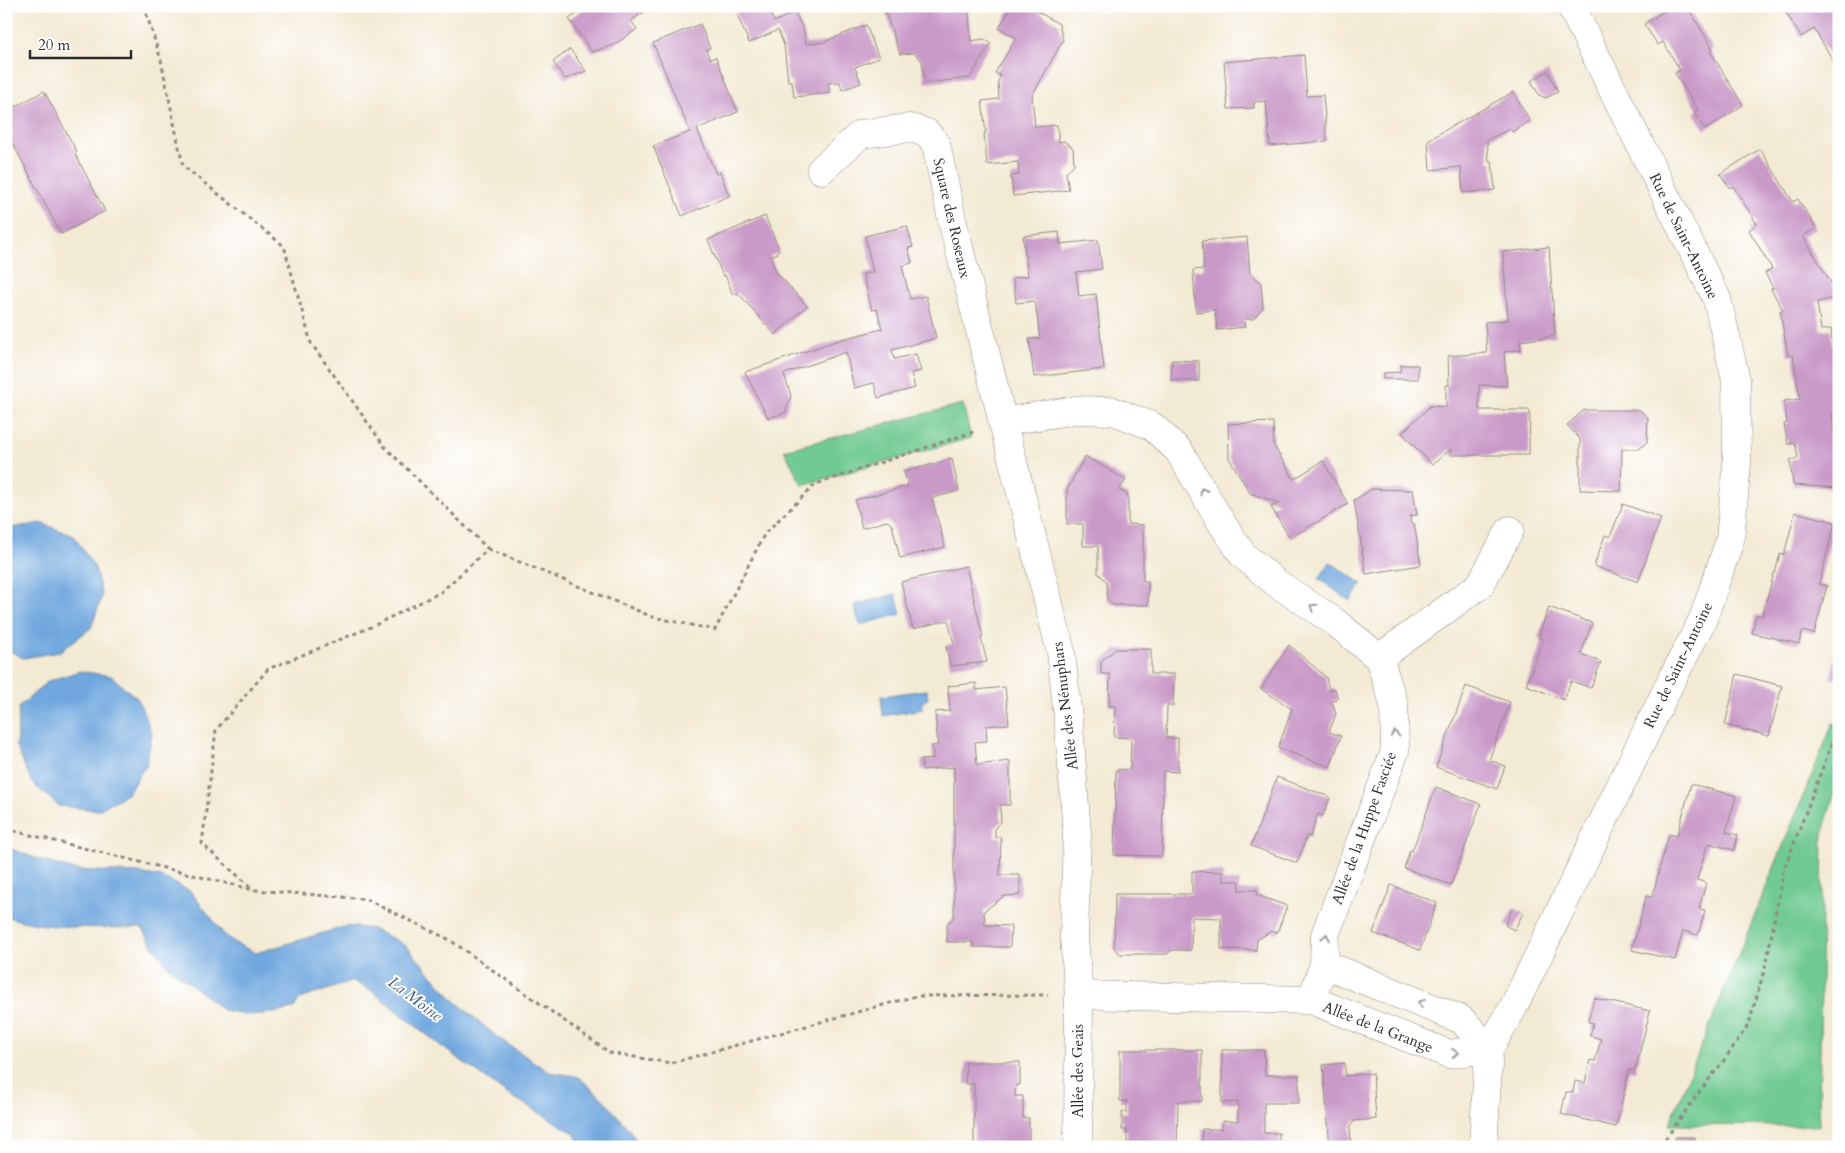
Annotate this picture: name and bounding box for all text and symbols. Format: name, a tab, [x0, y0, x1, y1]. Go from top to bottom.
scale bar	[30, 28, 131, 60]
text: 20 m	[38, 35, 70, 55]
street label: Square des Roseaux	[928, 156, 976, 281]
street label: Rue de Saint-Antoine	[1645, 170, 1723, 303]
one-way arrow	[1199, 488, 1209, 497]
street label: Rue de Saint-Antoine	[1639, 598, 1717, 731]
one-way arrow	[1309, 604, 1318, 613]
street label: Allée des Nénuphars	[1047, 641, 1083, 771]
one-way arrow	[1389, 730, 1400, 738]
street label: Allée de la Huppe Fasciée	[1327, 749, 1401, 907]
one-way arrow	[1320, 932, 1330, 941]
water label: La Moine	[384, 972, 447, 1027]
street label: Allée de la Grange	[1320, 997, 1436, 1057]
one-way arrow	[1417, 999, 1426, 1010]
street label: Allée des Geais	[1068, 1024, 1088, 1118]
one-way arrow	[1451, 1047, 1459, 1058]

